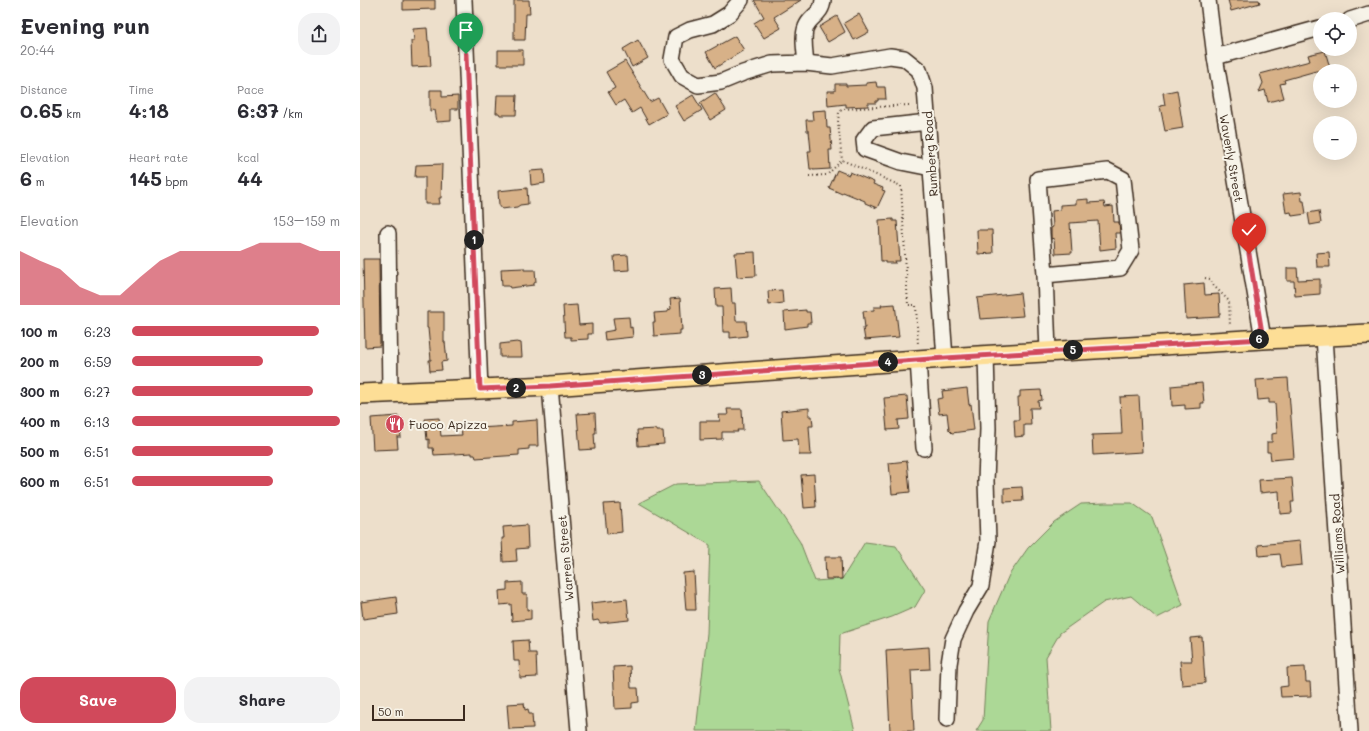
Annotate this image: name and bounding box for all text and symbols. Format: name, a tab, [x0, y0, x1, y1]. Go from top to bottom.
text: Evening run	[20, 11, 150, 40]
map controls	[1313, 12, 1357, 160]
button: locate	[1313, 12, 1357, 56]
button: share	[298, 13, 340, 55]
pin	[449, 13, 483, 54]
icon: arrive	[455, 19, 477, 41]
text: 20:44	[20, 41, 55, 58]
button: +	[1313, 64, 1357, 108]
text: Distance	[20, 82, 67, 97]
text: Time	[129, 82, 154, 97]
text: Pace	[237, 82, 264, 97]
text: 0.65	[20, 97, 63, 123]
text: 4:18	[129, 97, 169, 123]
text: 6:37	[237, 97, 279, 123]
text: km	[63, 106, 81, 121]
text: /km	[279, 106, 303, 121]
street label: Rumberg Road	[919, 110, 941, 197]
street label: Waverly Street	[1216, 113, 1248, 203]
button: −	[1313, 116, 1357, 160]
text: Elevation	[20, 150, 69, 165]
text: Heart rate	[129, 150, 188, 165]
text: kcal	[237, 150, 259, 165]
text: 6	[20, 165, 32, 191]
text: 145	[129, 165, 162, 191]
text: 44	[237, 165, 263, 191]
text: m	[32, 174, 44, 189]
text: bpm	[162, 174, 188, 189]
text: Elevation	[20, 212, 78, 229]
text: 153–159 m	[273, 212, 340, 229]
pin	[1232, 213, 1266, 254]
icon: check	[1238, 219, 1260, 241]
pin: 1	[464, 230, 484, 250]
text: 1	[472, 232, 476, 247]
text: 100 m	[20, 323, 57, 340]
text: 6:23	[84, 323, 111, 340]
pin: 6	[1249, 329, 1269, 349]
text: 6	[1256, 331, 1262, 346]
pin: 5	[1063, 340, 1083, 360]
text: 5	[1070, 342, 1076, 357]
pin: 4	[878, 352, 898, 372]
text: 200 m	[20, 353, 59, 370]
text: 6:59	[84, 353, 111, 370]
text: 4	[885, 354, 891, 369]
pin: 3	[692, 365, 712, 385]
text: 3	[699, 367, 705, 382]
pin: 2	[506, 378, 526, 398]
text: 2	[513, 380, 519, 395]
text: 300 m	[20, 383, 60, 400]
text: 6:27	[84, 383, 110, 400]
text: 400 m	[20, 413, 60, 430]
text: 6:13	[84, 413, 109, 430]
restaurant icon: Fuoco Apizza	[384, 413, 406, 435]
place label: Fuoco Apizza	[409, 416, 488, 432]
text: 500 m	[20, 443, 59, 460]
text: 6:51	[84, 443, 109, 460]
text: 600 m	[20, 473, 60, 490]
text: 6:51	[84, 473, 109, 490]
street label: Williams Road	[1326, 493, 1348, 575]
street label: Warren Street	[553, 514, 577, 602]
button: Save	[20, 677, 176, 723]
button: Share	[184, 677, 340, 723]
scale bar	[372, 703, 465, 722]
text: 50 m	[378, 704, 404, 719]

